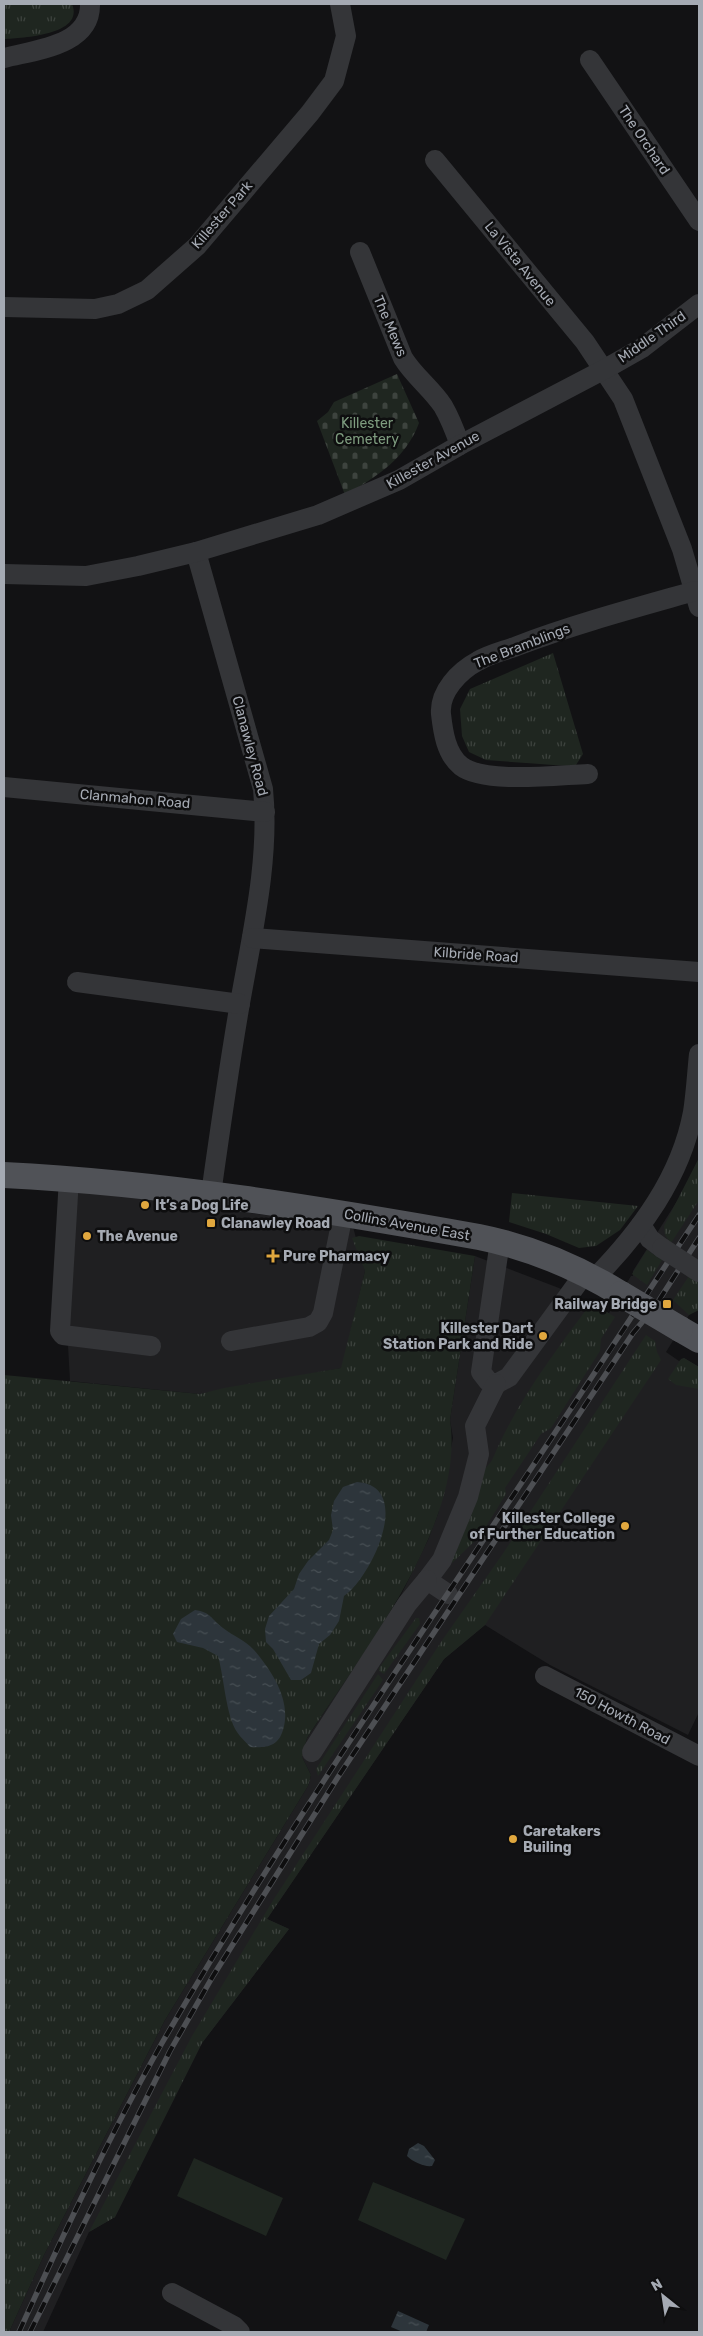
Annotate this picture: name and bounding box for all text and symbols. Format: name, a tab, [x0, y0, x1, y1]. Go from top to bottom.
street label: The Orchard	[615, 102, 673, 178]
street label: Killester Park	[188, 177, 257, 252]
street label: La Vista Avenue	[481, 218, 559, 310]
street label: The Mews	[370, 293, 410, 359]
street label: Middle Third	[615, 307, 689, 367]
park label: Killester Cemetery	[335, 415, 399, 448]
street label: Killester Avenue	[383, 427, 483, 493]
street label: The Bramblings	[472, 620, 572, 672]
street label: Clanawley Road	[228, 694, 272, 798]
street label: Clanmahon Road	[79, 786, 191, 812]
street label: Kilbride Road	[433, 944, 519, 966]
place label: It’s a Dog Life	[155, 1197, 249, 1214]
marker: It’s a Dog Life	[139, 1199, 151, 1211]
street label: Collins Avenue East	[343, 1206, 472, 1245]
place label: Clanawley Road	[221, 1215, 330, 1232]
marker: Clanawley Road	[205, 1217, 217, 1229]
place label: The Avenue	[97, 1228, 178, 1245]
marker: The Avenue	[81, 1230, 93, 1242]
place label: Pure Pharmacy	[283, 1248, 390, 1265]
marker: Pure Pharmacy	[267, 1250, 279, 1262]
place label: Railway Bridge	[554, 1296, 657, 1313]
marker: Railway Bridge	[661, 1298, 673, 1310]
place label: Killester Dart Station Park and Ride	[383, 1320, 533, 1353]
marker: Killester Dart Station Park and Ride	[537, 1330, 549, 1342]
place label: Killester College of Further Education	[469, 1510, 615, 1543]
marker: Killester College of Further Education	[619, 1520, 631, 1532]
street label: 150 Howth Road	[571, 1684, 673, 1748]
place label: Caretakers Builing	[523, 1823, 601, 1856]
marker: Caretakers Builing	[507, 1833, 519, 1845]
north arrow	[638, 2271, 688, 2321]
text: N	[648, 2275, 665, 2295]

